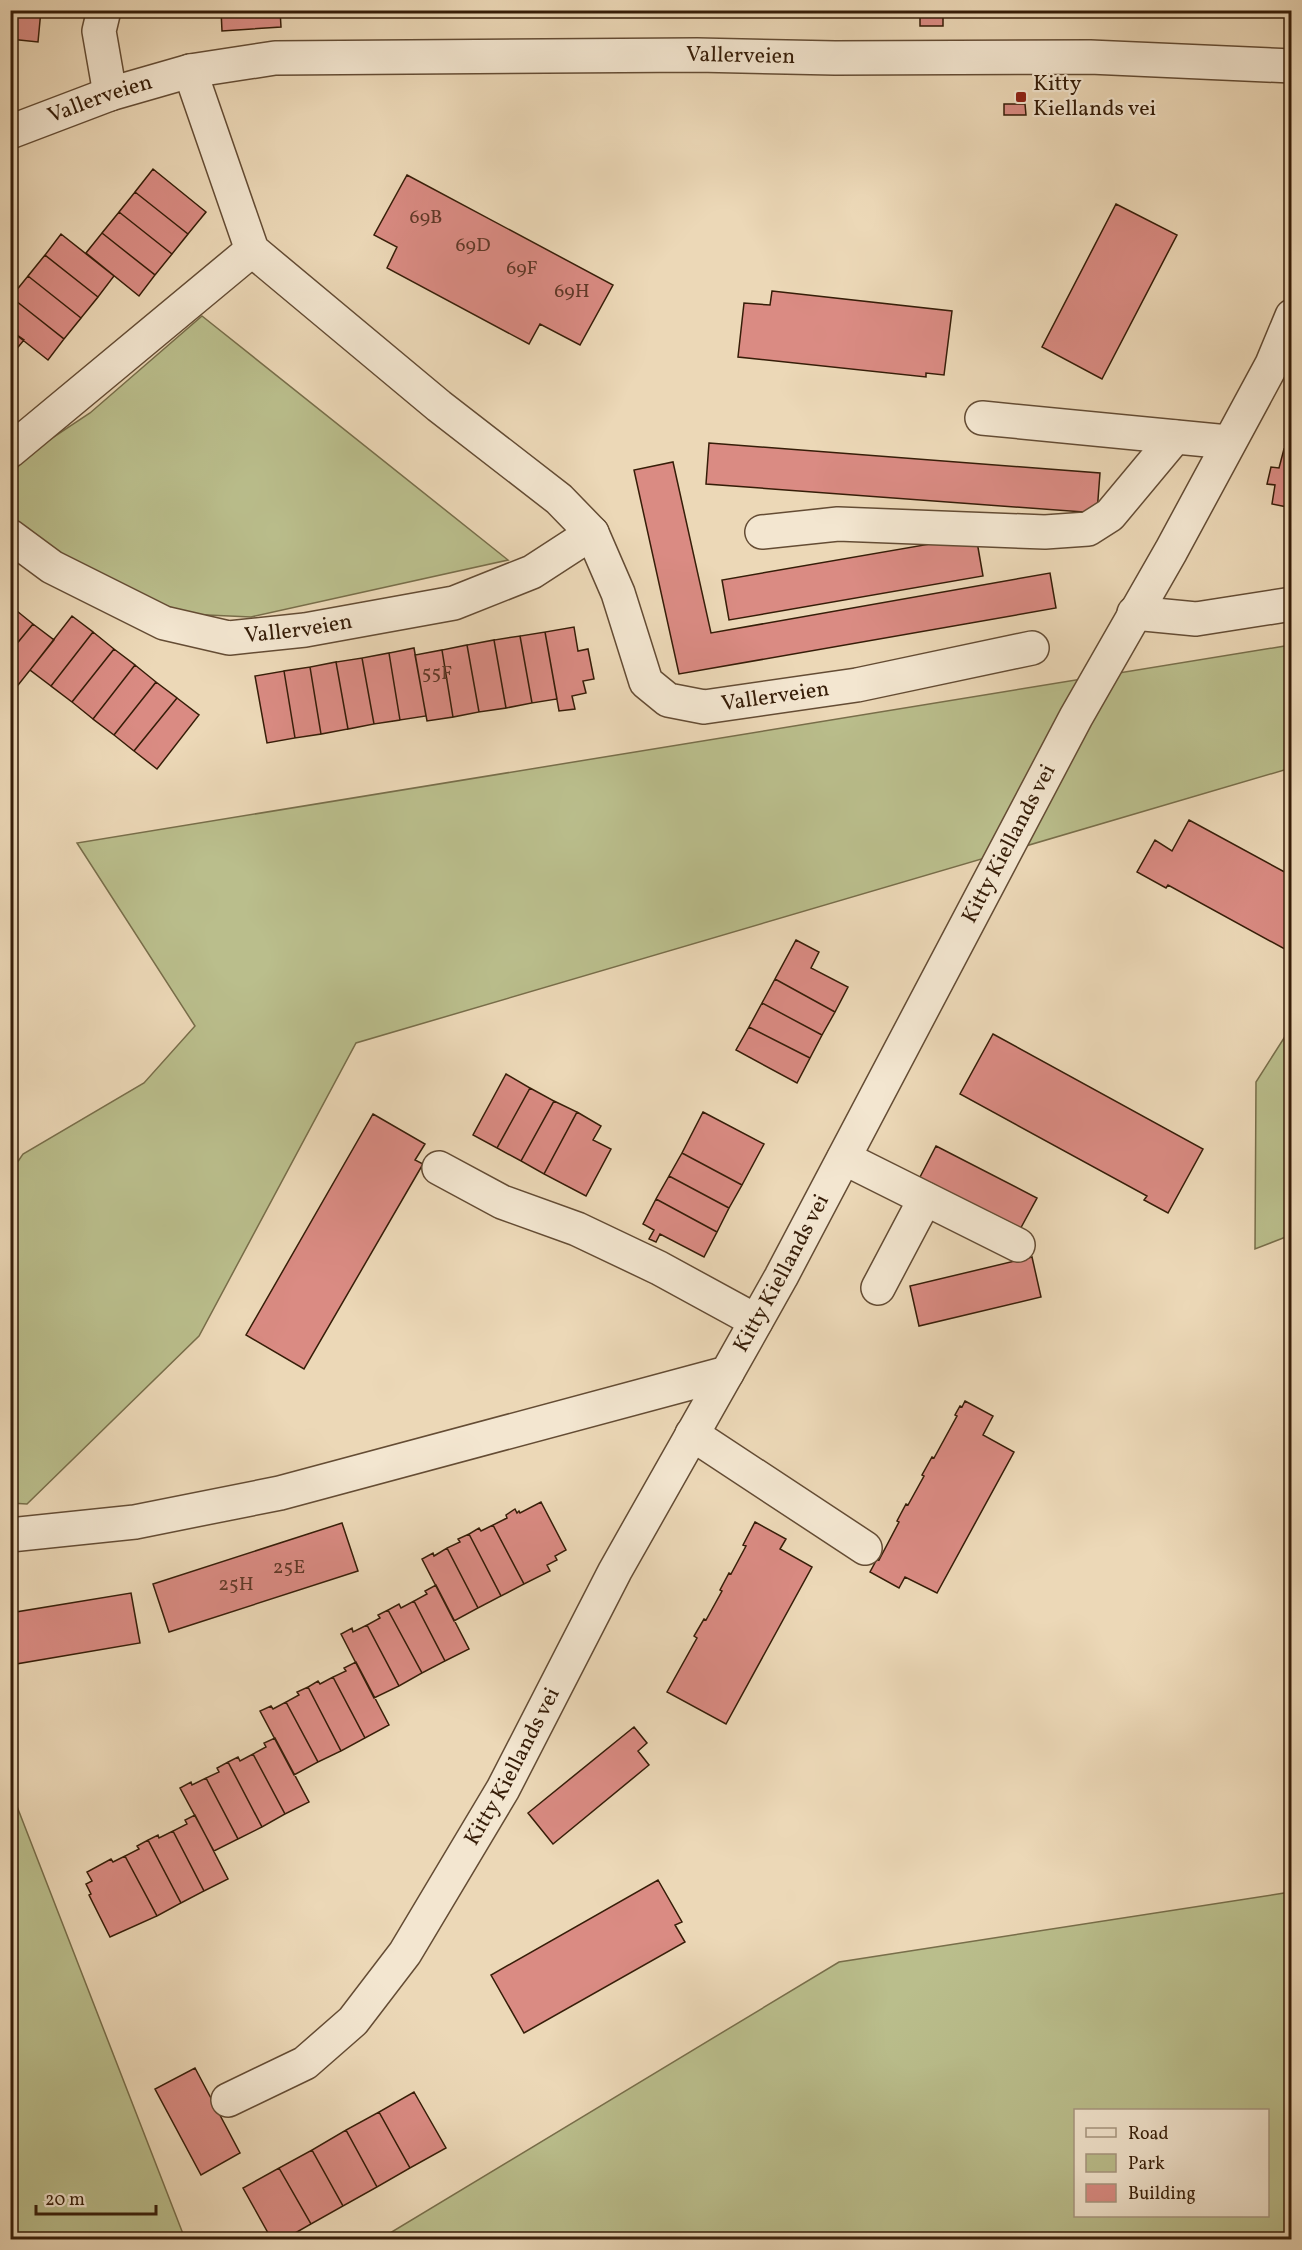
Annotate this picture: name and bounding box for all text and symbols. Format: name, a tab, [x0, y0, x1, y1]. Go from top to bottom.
street label: Vallerveien	[686, 39, 796, 73]
street label: Vallerveien	[43, 67, 156, 132]
place label: Kitty Kiellands vei	[1033, 69, 1156, 125]
marker: Kitty Kiellands vei	[1014, 90, 1028, 104]
house number: 69B	[410, 204, 442, 232]
house number: 69D	[455, 232, 491, 260]
house number: 69F	[506, 255, 538, 283]
house number: 69H	[554, 278, 590, 306]
street label: Vallerveien	[243, 606, 355, 652]
house number: 55F	[422, 660, 452, 688]
street label: Vallerveien	[719, 674, 831, 720]
street label: Kitty Kiellands vei	[954, 759, 1064, 929]
street label: Kitty Kiellands vei	[726, 1189, 837, 1358]
house number: 25E	[273, 1554, 305, 1582]
house number: 25H	[218, 1571, 254, 1599]
street label: Kitty Kiellands vei	[457, 1682, 568, 1852]
legend	[1074, 2109, 1269, 2217]
text: Road	[1128, 2122, 1169, 2147]
text: Park	[1128, 2152, 1165, 2177]
scale bar	[36, 2178, 156, 2216]
text: Building	[1128, 2182, 1196, 2207]
text: 20 m	[45, 2188, 85, 2213]

